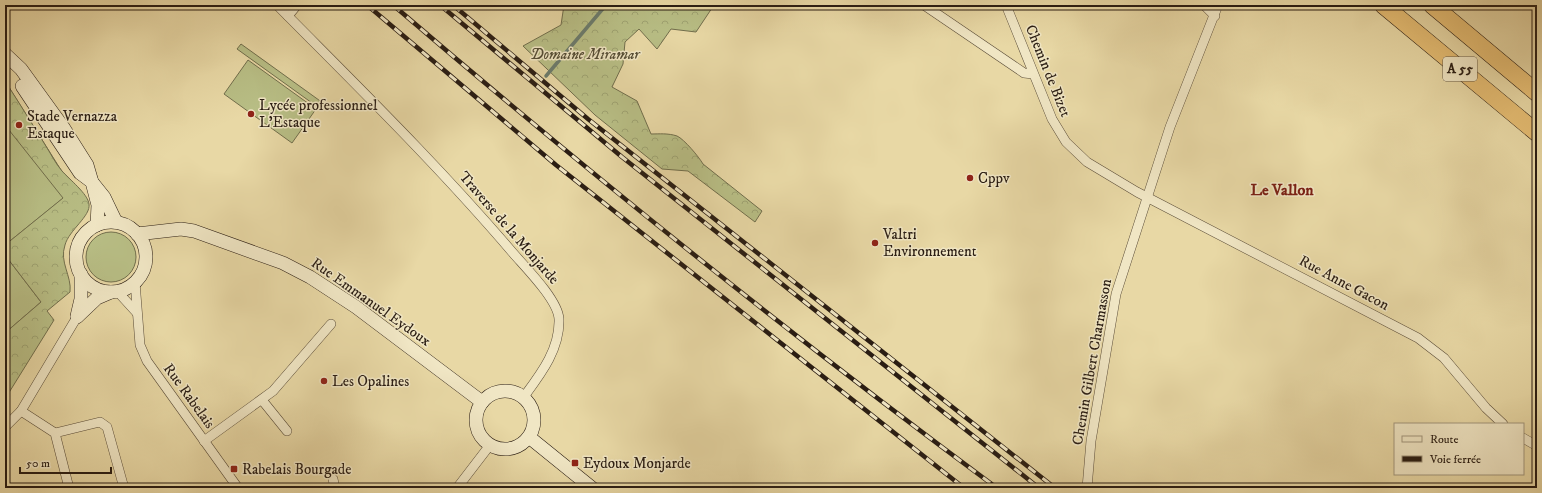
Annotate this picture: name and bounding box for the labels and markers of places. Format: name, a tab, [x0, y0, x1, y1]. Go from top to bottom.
place label: Lycée professionnel L'Estaque	[259, 96, 378, 132]
place label: Stade Vernazza Estaque	[27, 107, 118, 143]
marker: Lycée professionnel L'Estaque	[246, 109, 256, 119]
marker: Stade Vernazza Estaque	[14, 120, 24, 130]
place label: Cppv	[978, 169, 1010, 188]
marker: Cppv	[965, 173, 975, 183]
place label: Valtri Environnement	[882, 225, 977, 261]
marker: Valtri Environnement	[870, 238, 880, 248]
place label: Les Opalines	[332, 372, 409, 391]
marker: Les Opalines	[319, 376, 329, 386]
place label: Eydoux Monjarde	[583, 454, 691, 473]
marker: Eydoux Monjarde	[570, 458, 580, 468]
place label: Rabelais Bourgade	[242, 460, 352, 479]
marker: Rabelais Bourgade	[229, 464, 239, 474]

